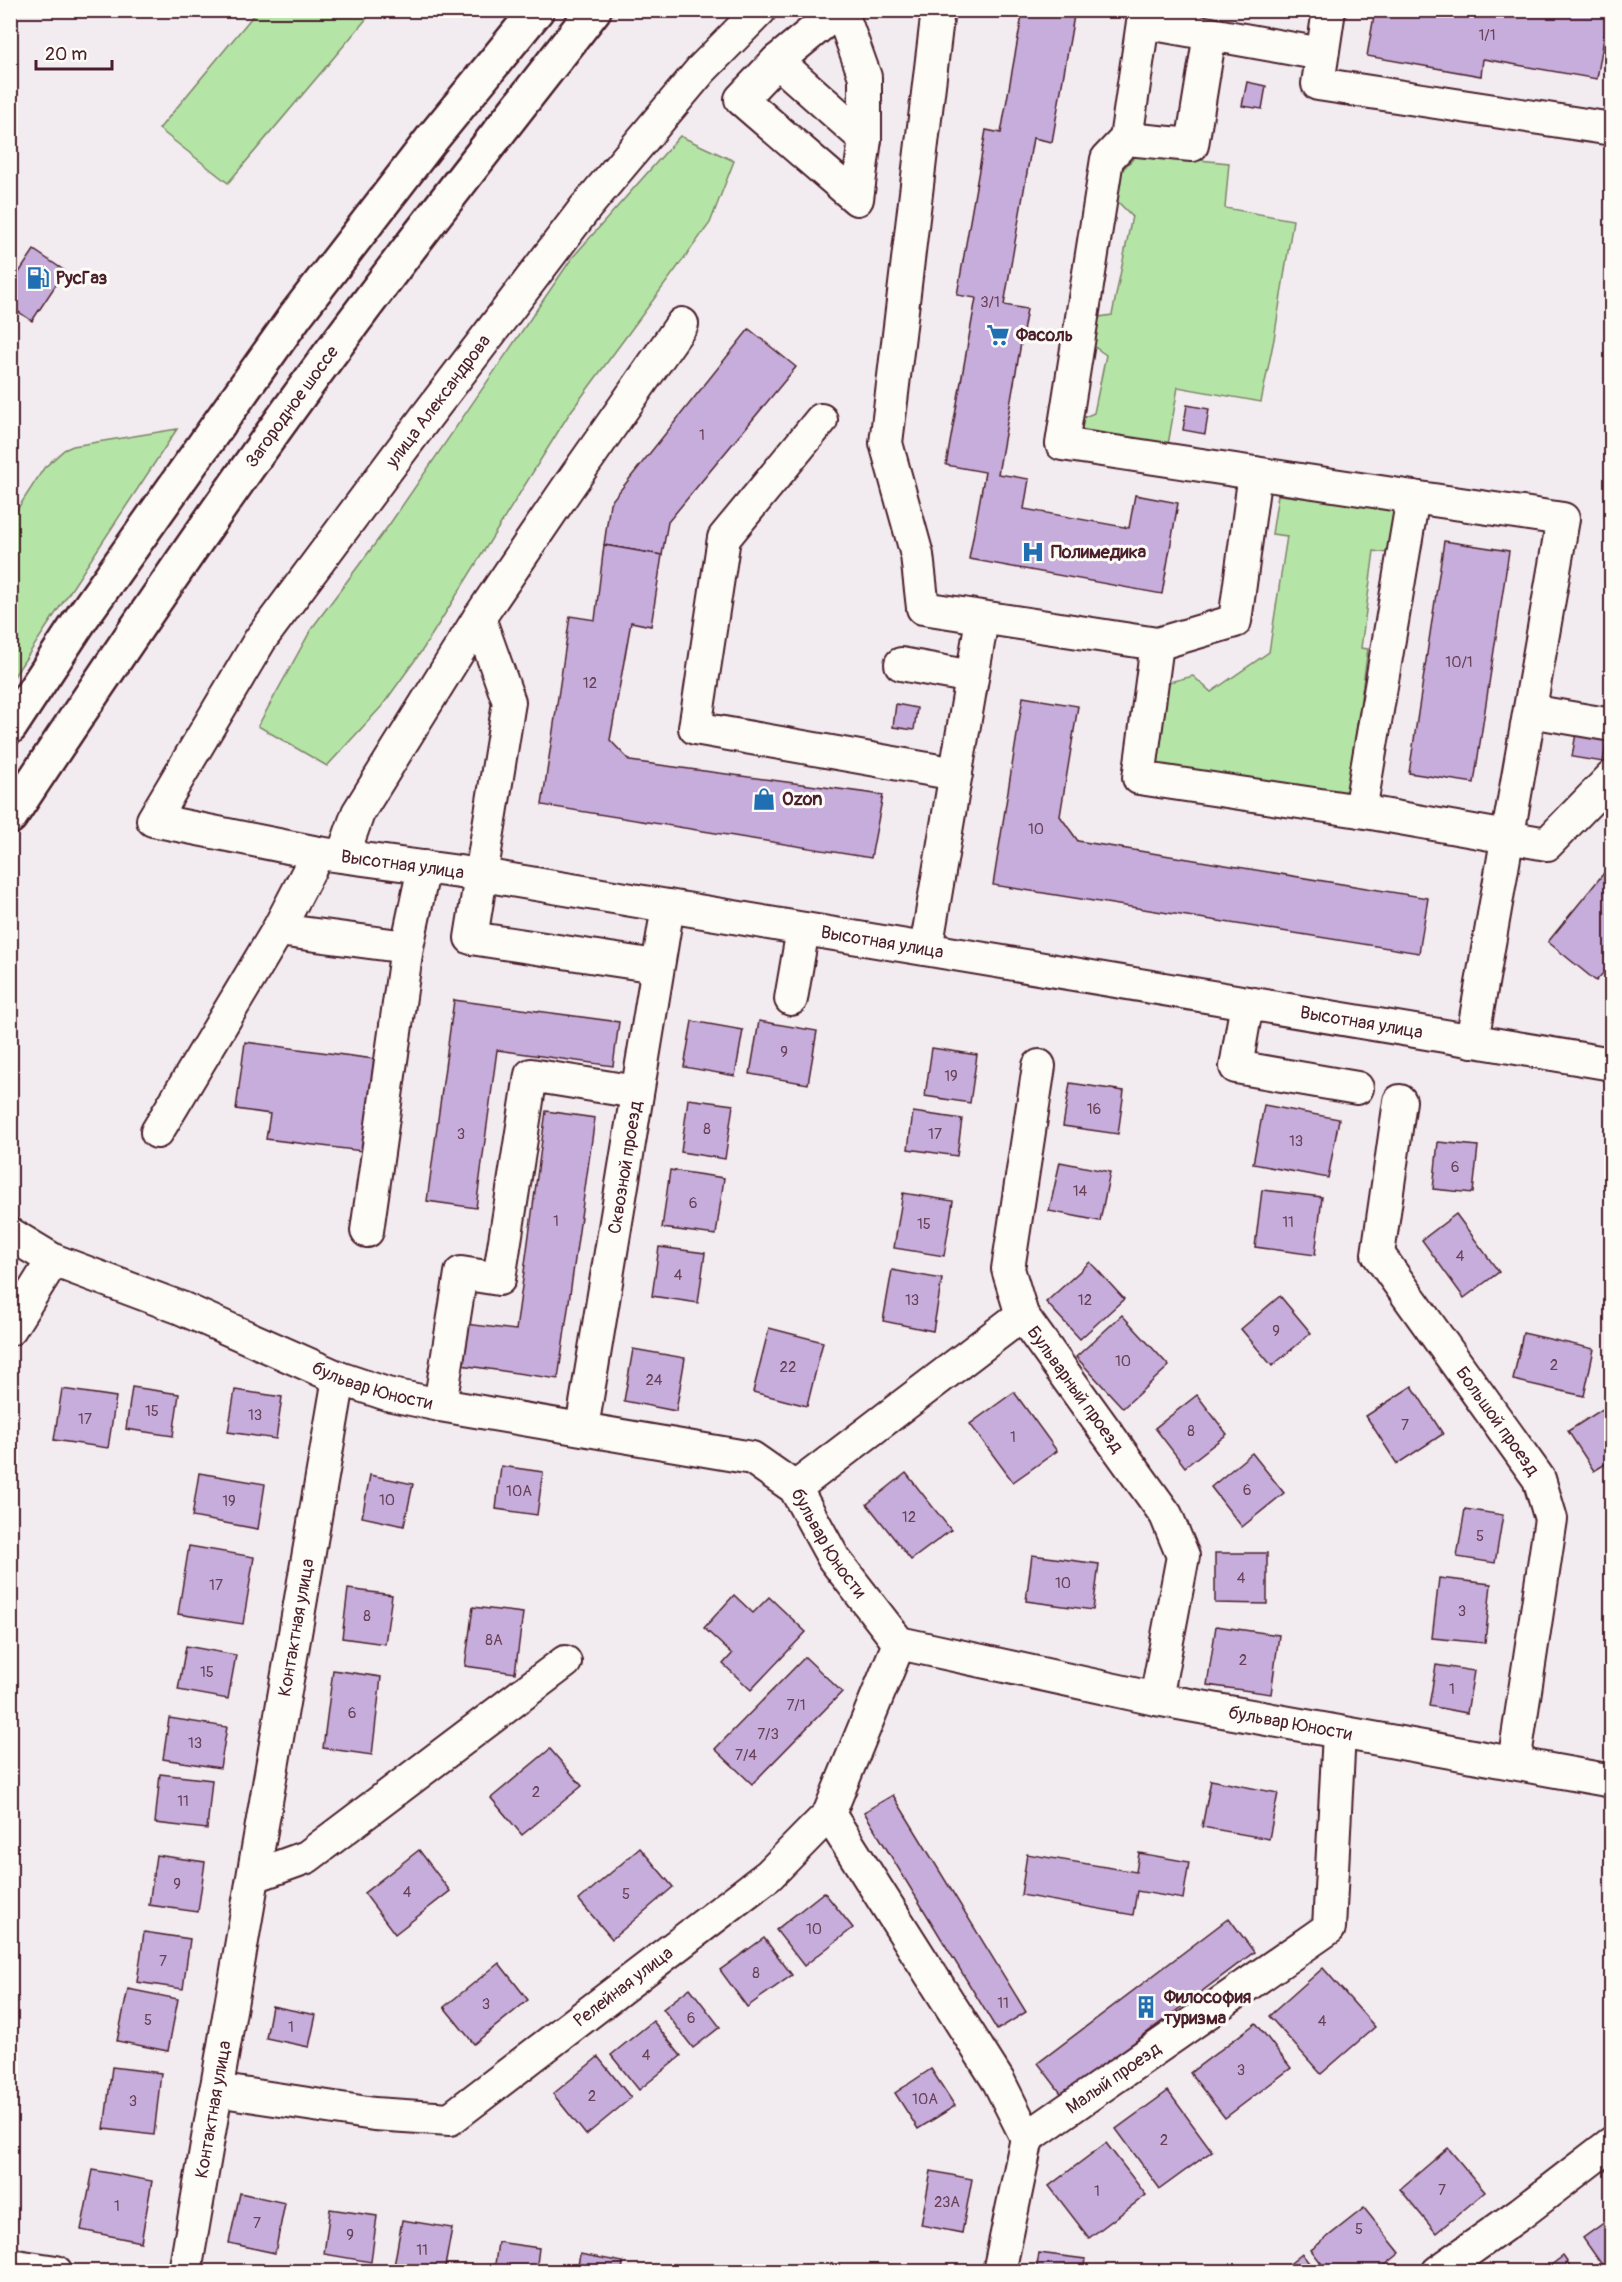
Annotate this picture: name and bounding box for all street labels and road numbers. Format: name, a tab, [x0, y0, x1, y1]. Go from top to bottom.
street label: улица Александрова	[380, 330, 496, 473]
street label: Загородное шоссе	[240, 341, 344, 472]
street label: Высотная улица	[339, 845, 466, 884]
street label: Высотная улица	[819, 921, 945, 964]
street label: Высотная улица	[1298, 1001, 1425, 1044]
street label: Сквозной проезд	[603, 1099, 648, 1236]
street label: Бульварный проезд	[1022, 1322, 1129, 1458]
street label: бульвар Юности	[308, 1356, 435, 1415]
street label: Большой проезд	[1450, 1362, 1544, 1481]
street label: бульвар Юности	[785, 1484, 871, 1603]
street label: Контактная улица	[273, 1557, 320, 1698]
street label: бульвар Юности	[1226, 1701, 1354, 1746]
street label: Релейная улица	[569, 1942, 678, 2032]
street label: Малый проезд	[1062, 2037, 1166, 2119]
street label: Контактная улица	[190, 2039, 237, 2180]

